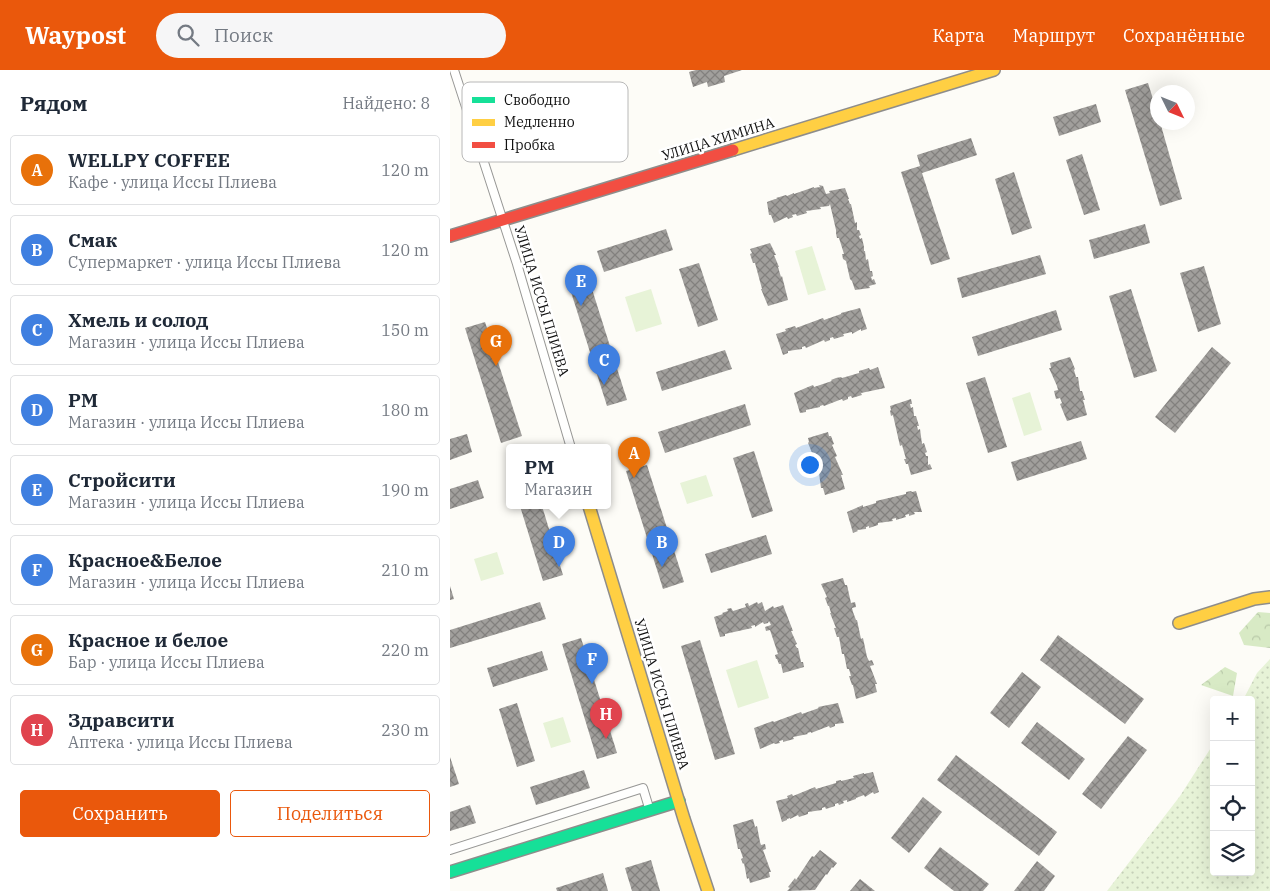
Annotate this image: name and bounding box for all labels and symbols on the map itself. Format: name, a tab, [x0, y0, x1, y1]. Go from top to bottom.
legend	[462, 82, 628, 162]
north arrow	[1150, 85, 1195, 130]
text: Свободно	[504, 91, 570, 109]
text: Медленно	[504, 113, 575, 131]
street label: УЛИЦА ХИМИНА	[660, 113, 777, 165]
text: Пробка	[504, 136, 555, 154]
street label: УЛИЦА ИССЫ ПЛИЕВА	[510, 223, 574, 379]
pin: E	[565, 265, 597, 306]
pin: G	[480, 325, 512, 366]
pin: C	[588, 344, 620, 385]
pin: A	[618, 437, 650, 478]
your location	[797, 452, 823, 478]
pin: D	[543, 526, 575, 567]
pin: B	[646, 526, 678, 567]
street label: УЛИЦА ИССЫ ПЛИЕВА	[630, 616, 694, 772]
pin: F	[576, 643, 608, 684]
pin: H	[590, 698, 622, 739]

